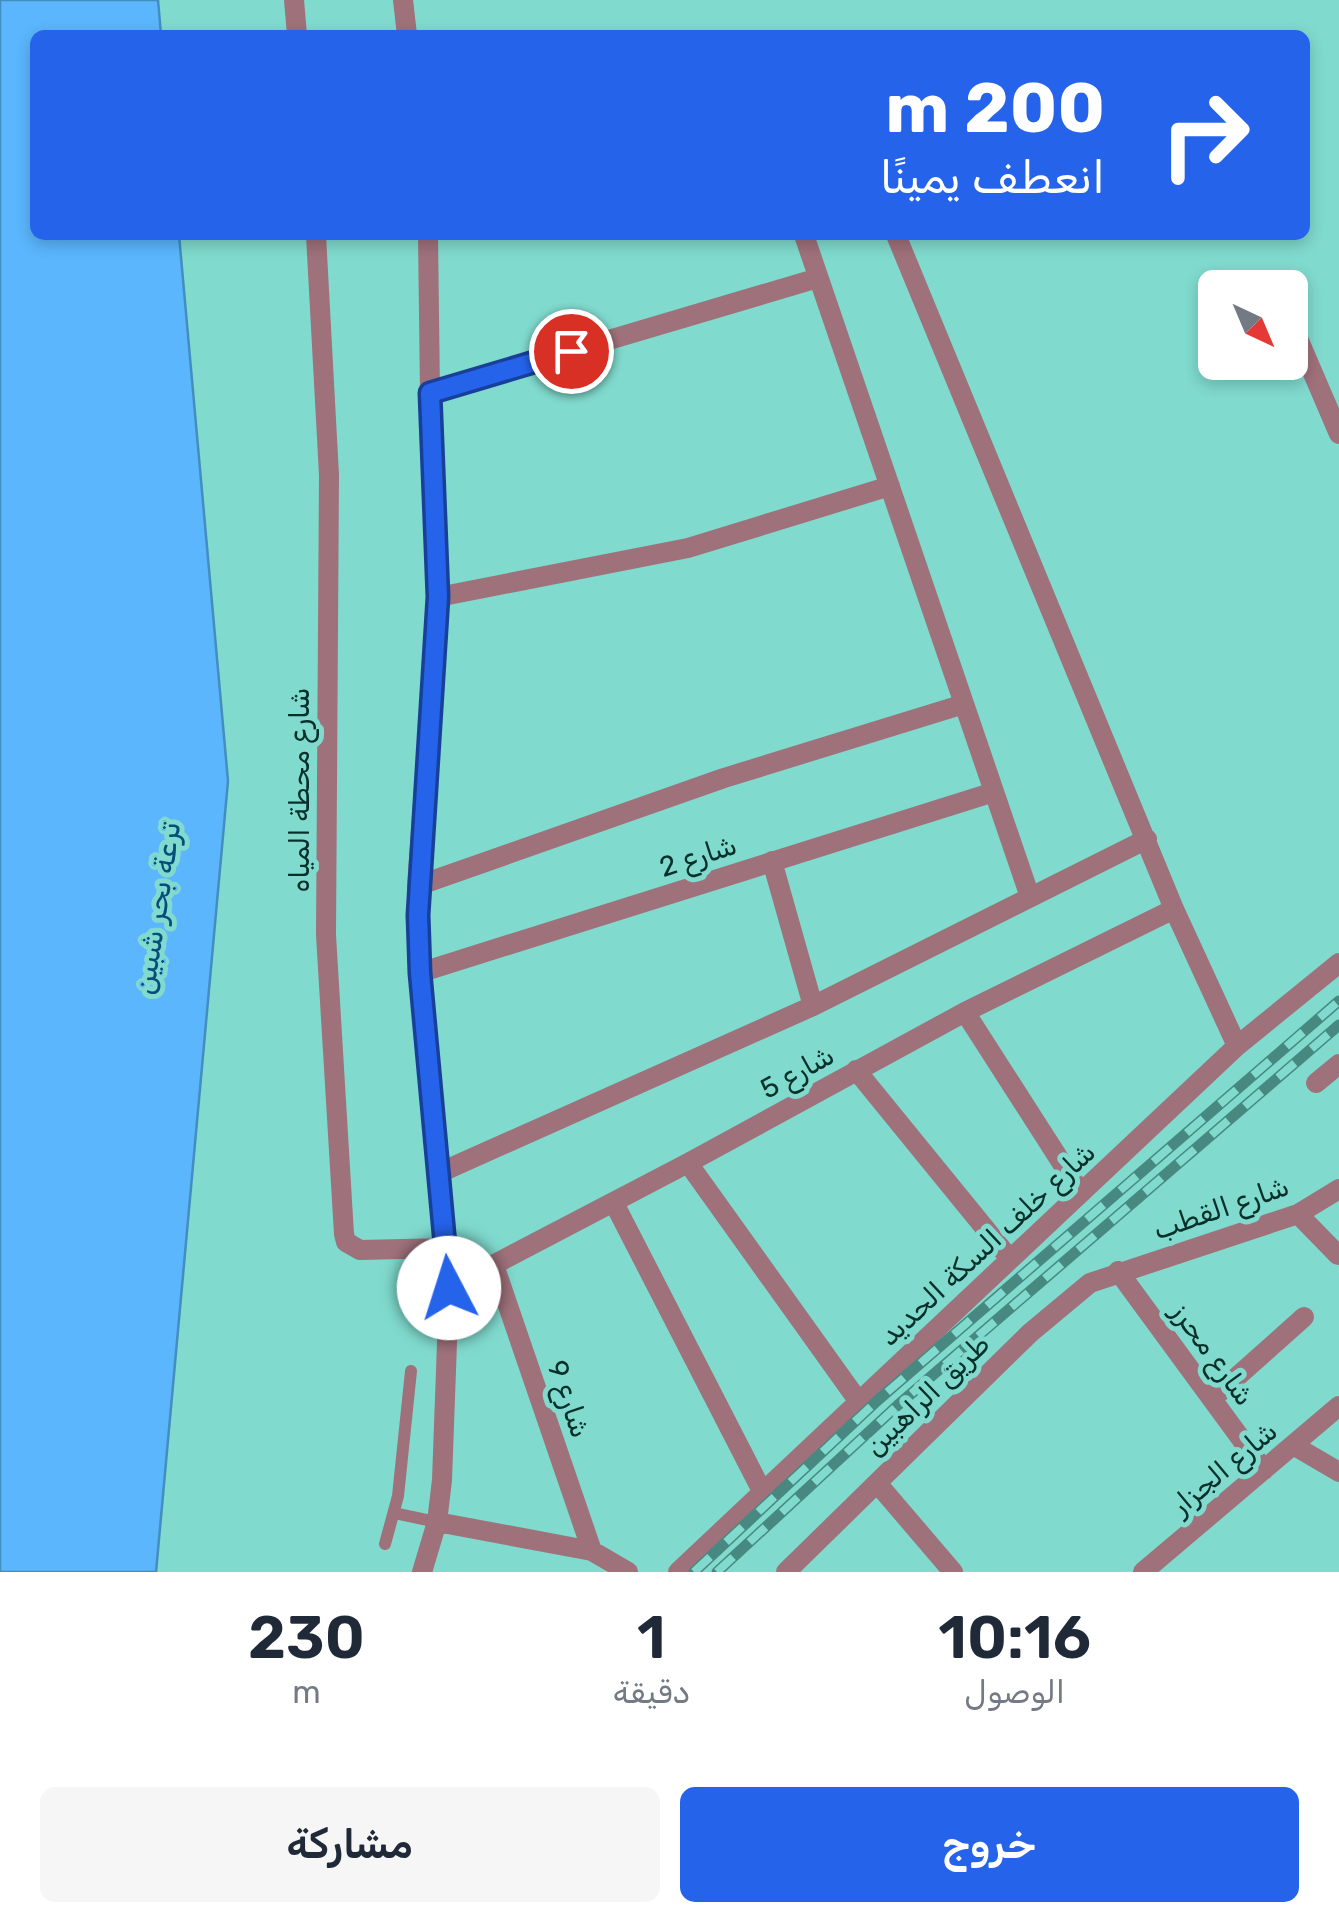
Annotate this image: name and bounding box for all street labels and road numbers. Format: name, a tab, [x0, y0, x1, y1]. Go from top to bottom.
street label: شارع محطة المياه	[283, 688, 319, 892]
street label: شارع 2	[655, 828, 742, 887]
street label: شارع 5	[754, 1038, 841, 1108]
street label: شارع خلف السكة الحديد	[872, 1135, 1104, 1355]
street label: شارع القطب	[1149, 1169, 1294, 1249]
street label: شارع محرز	[1161, 1294, 1261, 1414]
street label: طريق الراهبين	[858, 1327, 996, 1463]
street label: شارع 9	[538, 1356, 598, 1443]
street label: شارع الجزار	[1163, 1414, 1286, 1525]

